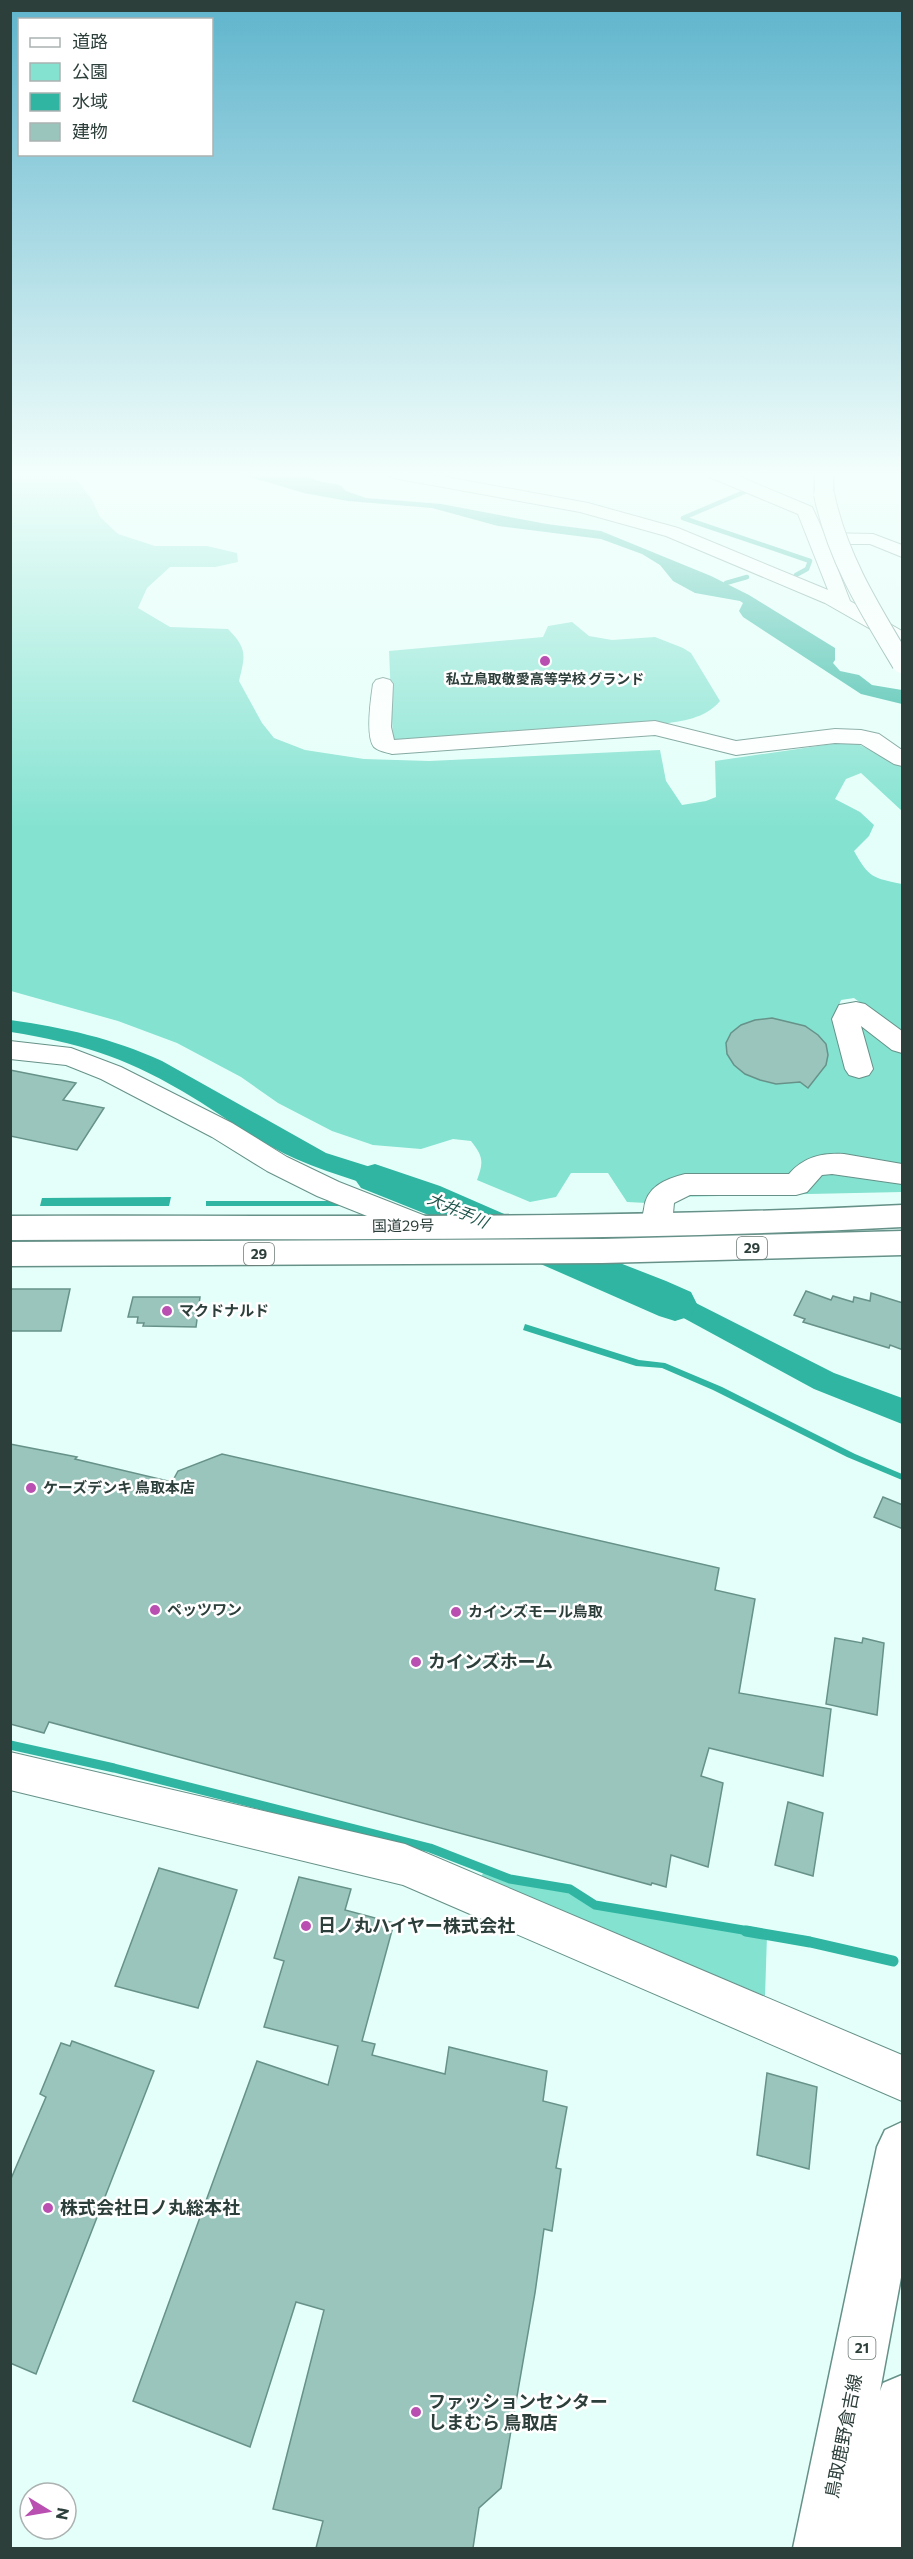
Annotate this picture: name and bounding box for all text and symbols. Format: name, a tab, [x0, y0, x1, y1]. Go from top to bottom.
legend	[18, 18, 213, 156]
text: 道路	[72, 30, 108, 52]
text: 公園	[72, 60, 108, 82]
text: 水域	[72, 90, 108, 112]
text: 建物	[72, 120, 108, 142]
marker: 私立鳥取敬愛高等学校 グランド	[538, 654, 552, 668]
place label: 私立鳥取敬愛高等学校 グランド	[446, 670, 644, 687]
water label: 大井手川	[425, 1188, 493, 1232]
street label: 国道29号	[372, 1215, 434, 1235]
road number: 29	[737, 1237, 767, 1259]
road number: 29	[244, 1243, 274, 1265]
place label: マクドナルド	[179, 1301, 269, 1319]
marker: マクドナルド	[160, 1304, 174, 1318]
place label: ケーズデンキ 鳥取本店	[43, 1478, 195, 1496]
marker: ケーズデンキ 鳥取本店	[24, 1481, 38, 1495]
place label: ペッツワン	[167, 1600, 242, 1618]
place label: カインズモール鳥取	[468, 1602, 603, 1620]
marker: ペッツワン	[148, 1603, 162, 1617]
marker: カインズモール鳥取	[449, 1605, 463, 1619]
place label: カインズホーム	[428, 1650, 553, 1672]
marker: カインズホーム	[409, 1655, 423, 1669]
place label: 日ノ丸ハイヤー株式会社	[318, 1914, 515, 1936]
marker: 日ノ丸ハイヤー株式会社	[299, 1919, 313, 1933]
place label: 株式会社日ノ丸総本社	[60, 2196, 240, 2218]
marker: 株式会社日ノ丸総本社	[41, 2201, 55, 2215]
road number: 21	[848, 2337, 876, 2359]
street label: 鳥取鹿野倉吉線	[820, 2372, 866, 2500]
place label: ファッションセンター しまむら 鳥取店	[428, 2390, 608, 2433]
marker: ファッションセンター しまむら 鳥取店	[409, 2405, 423, 2419]
north arrow	[18, 2481, 78, 2541]
text: N	[53, 2506, 74, 2522]

